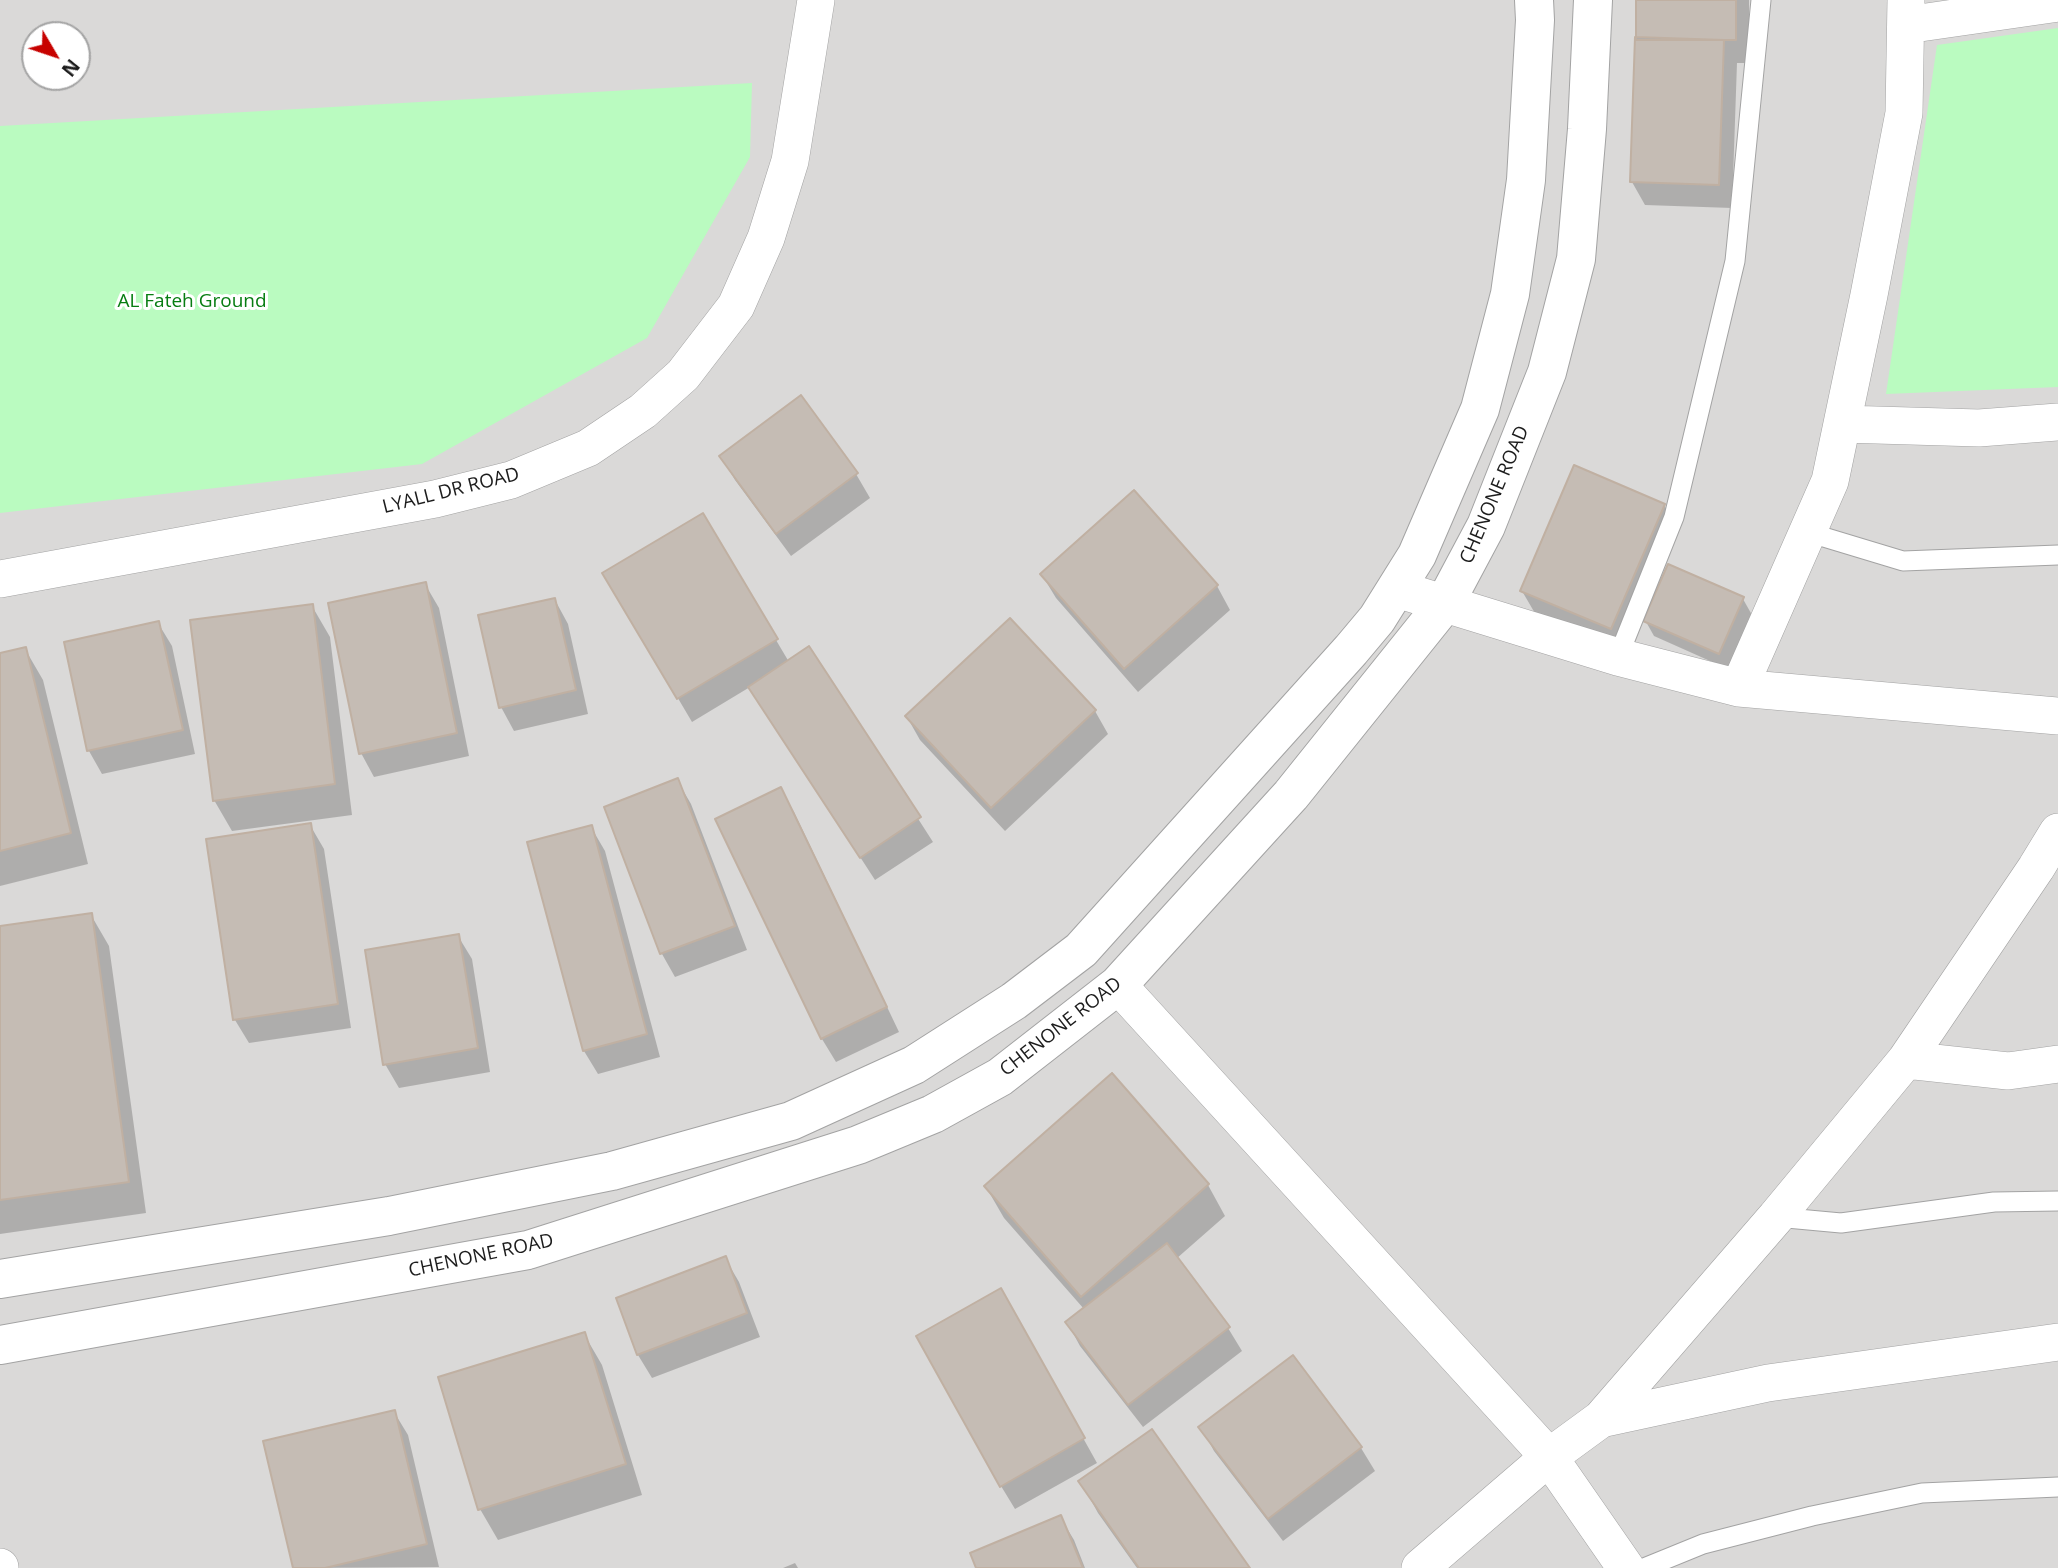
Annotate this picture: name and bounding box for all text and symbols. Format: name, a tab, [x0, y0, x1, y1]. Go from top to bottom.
north arrow	[21, 21, 91, 91]
text: N	[56, 54, 86, 82]
park label: AL Fateh Ground	[117, 291, 267, 313]
street label: CHENONE ROAD	[1456, 423, 1534, 567]
street label: LYALL DR ROAD	[380, 463, 522, 519]
street label: CHENONE ROAD	[996, 973, 1126, 1081]
street label: CHENONE ROAD	[406, 1229, 556, 1283]

